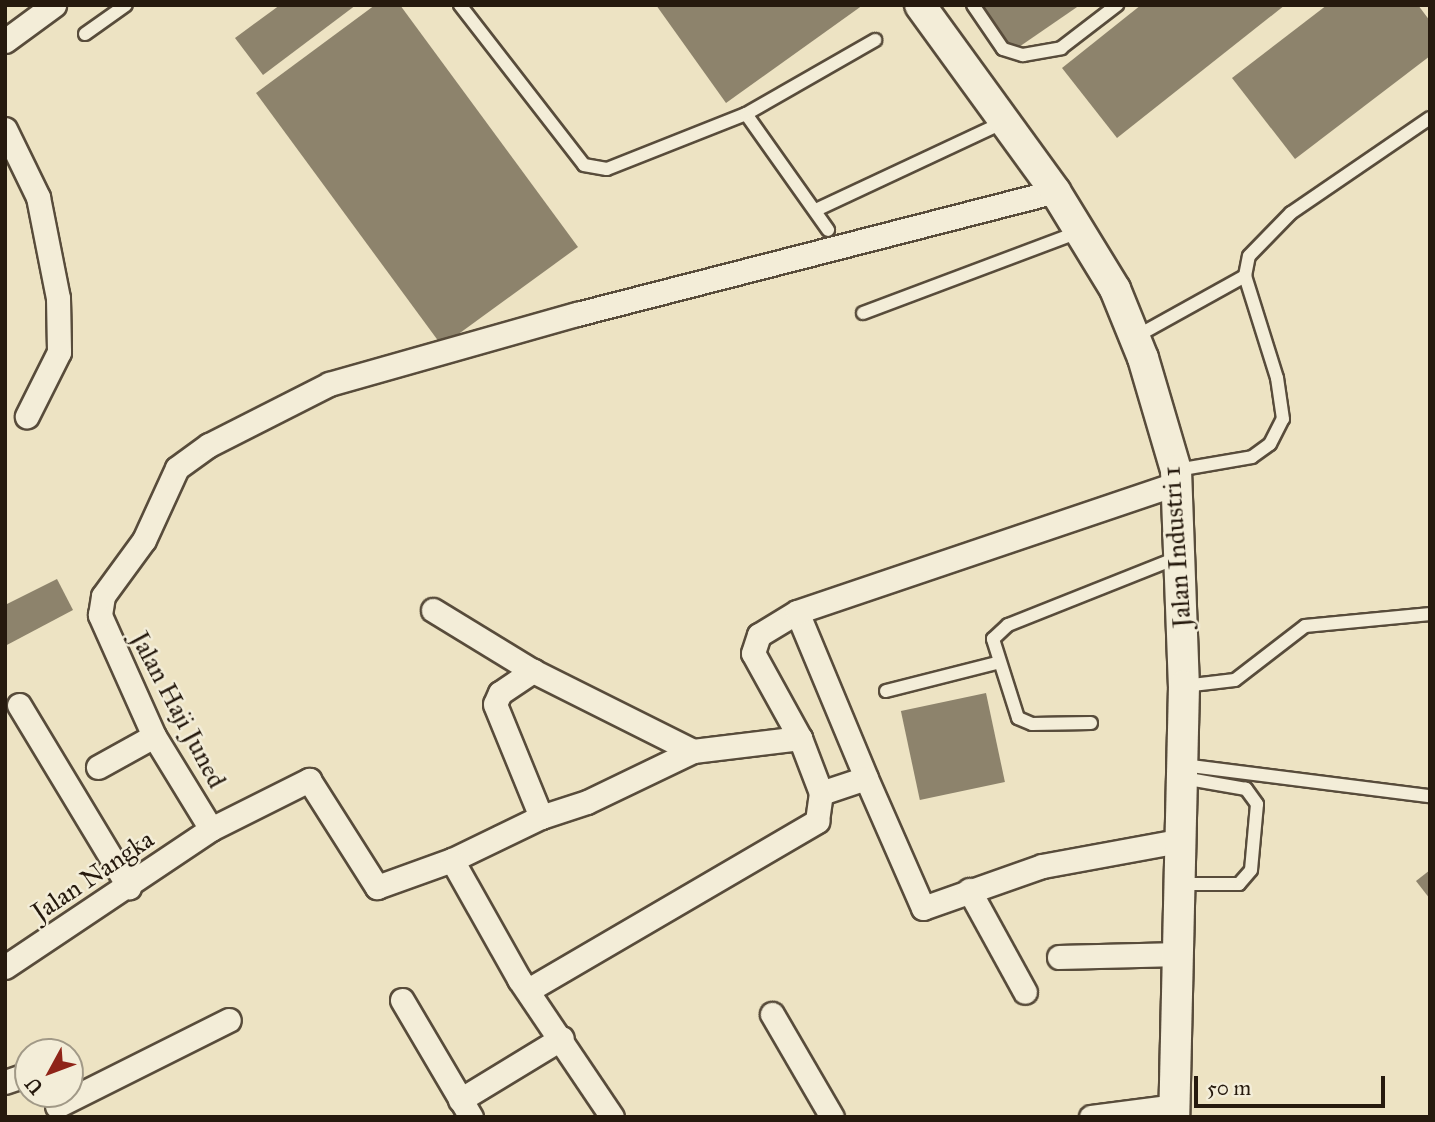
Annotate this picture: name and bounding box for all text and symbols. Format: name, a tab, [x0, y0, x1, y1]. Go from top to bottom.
street label: Jalan Industri 1	[1156, 465, 1198, 629]
street label: Jalan Haji Juned	[124, 626, 232, 794]
street label: Jalan Nangka	[26, 824, 160, 928]
north arrow	[14, 1038, 84, 1108]
scale bar	[1197, 1062, 1388, 1106]
text: U	[21, 1073, 48, 1099]
text: 50 m	[1207, 1075, 1251, 1101]

